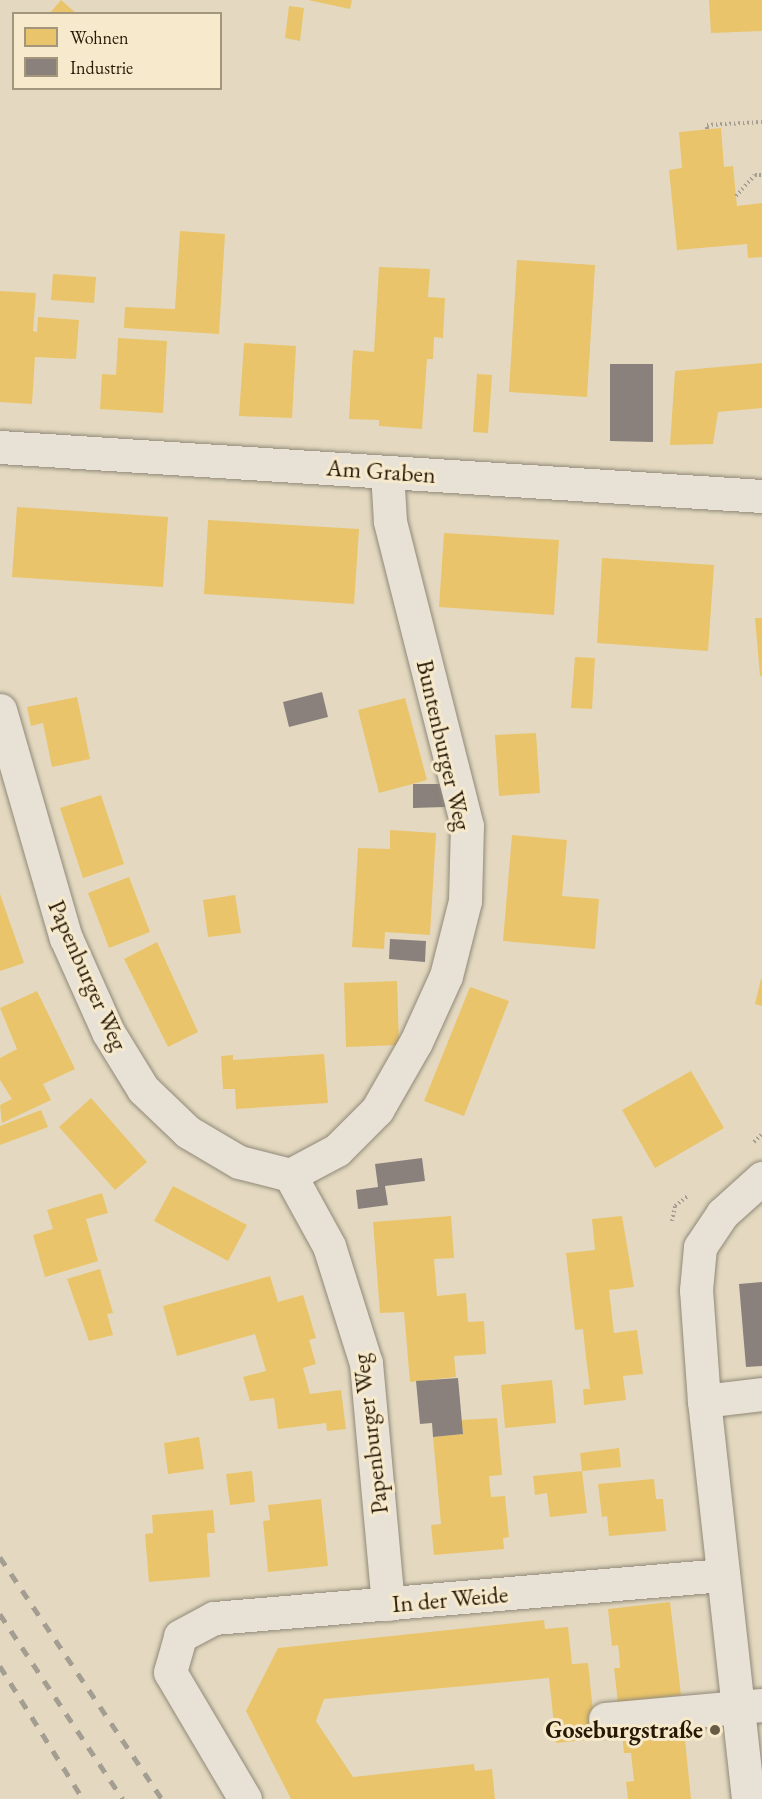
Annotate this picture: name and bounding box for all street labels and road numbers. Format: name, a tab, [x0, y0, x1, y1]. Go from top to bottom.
street label: Am Graben	[325, 453, 437, 489]
street label: Buntenburger Weg	[410, 657, 478, 833]
street label: Papenburger Weg	[42, 896, 134, 1054]
street label: Papenburger Weg	[346, 1352, 394, 1516]
street label: In der Weide	[391, 1580, 509, 1618]

